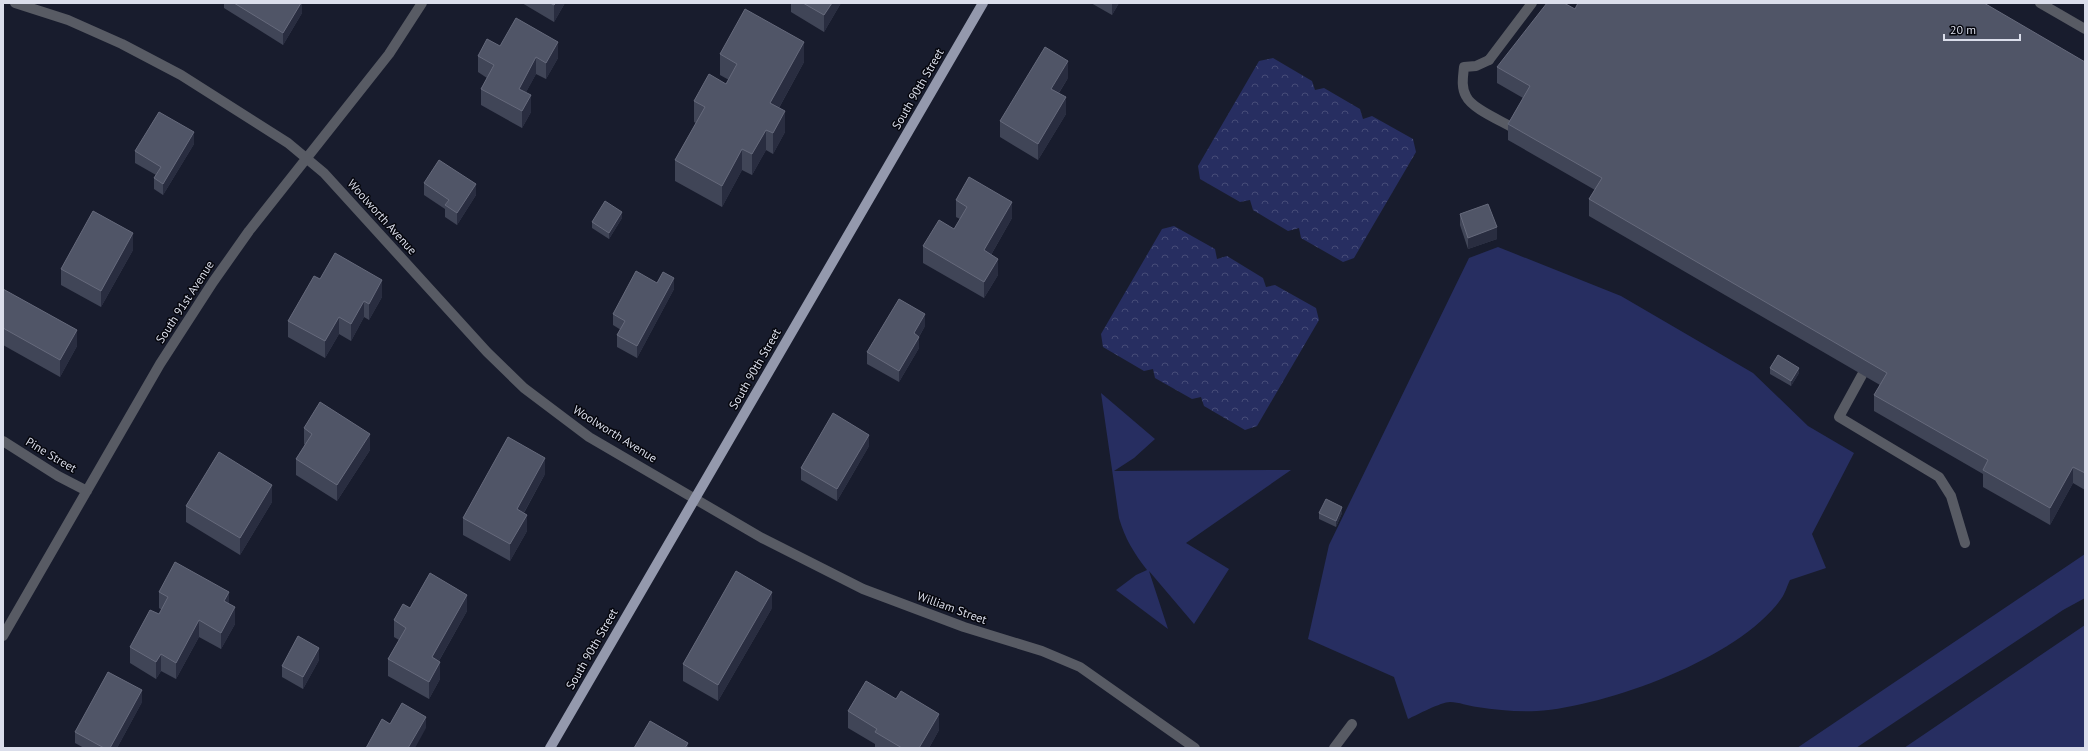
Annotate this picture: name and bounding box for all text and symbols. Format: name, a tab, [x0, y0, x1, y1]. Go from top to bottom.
scale bar	[1944, 16, 2020, 42]
text: 20 m	[1950, 22, 1976, 37]
street label: South 90th Street	[888, 46, 947, 132]
street label: Woolworth Avenue	[345, 176, 420, 257]
street label: South 91st Avenue	[152, 258, 217, 346]
street label: South 90th Street	[725, 326, 784, 412]
street label: Woolworth Avenue	[570, 402, 660, 465]
street label: Pine Street	[23, 434, 79, 476]
street label: William Street	[915, 588, 989, 627]
street label: South 90th Street	[562, 606, 621, 692]

